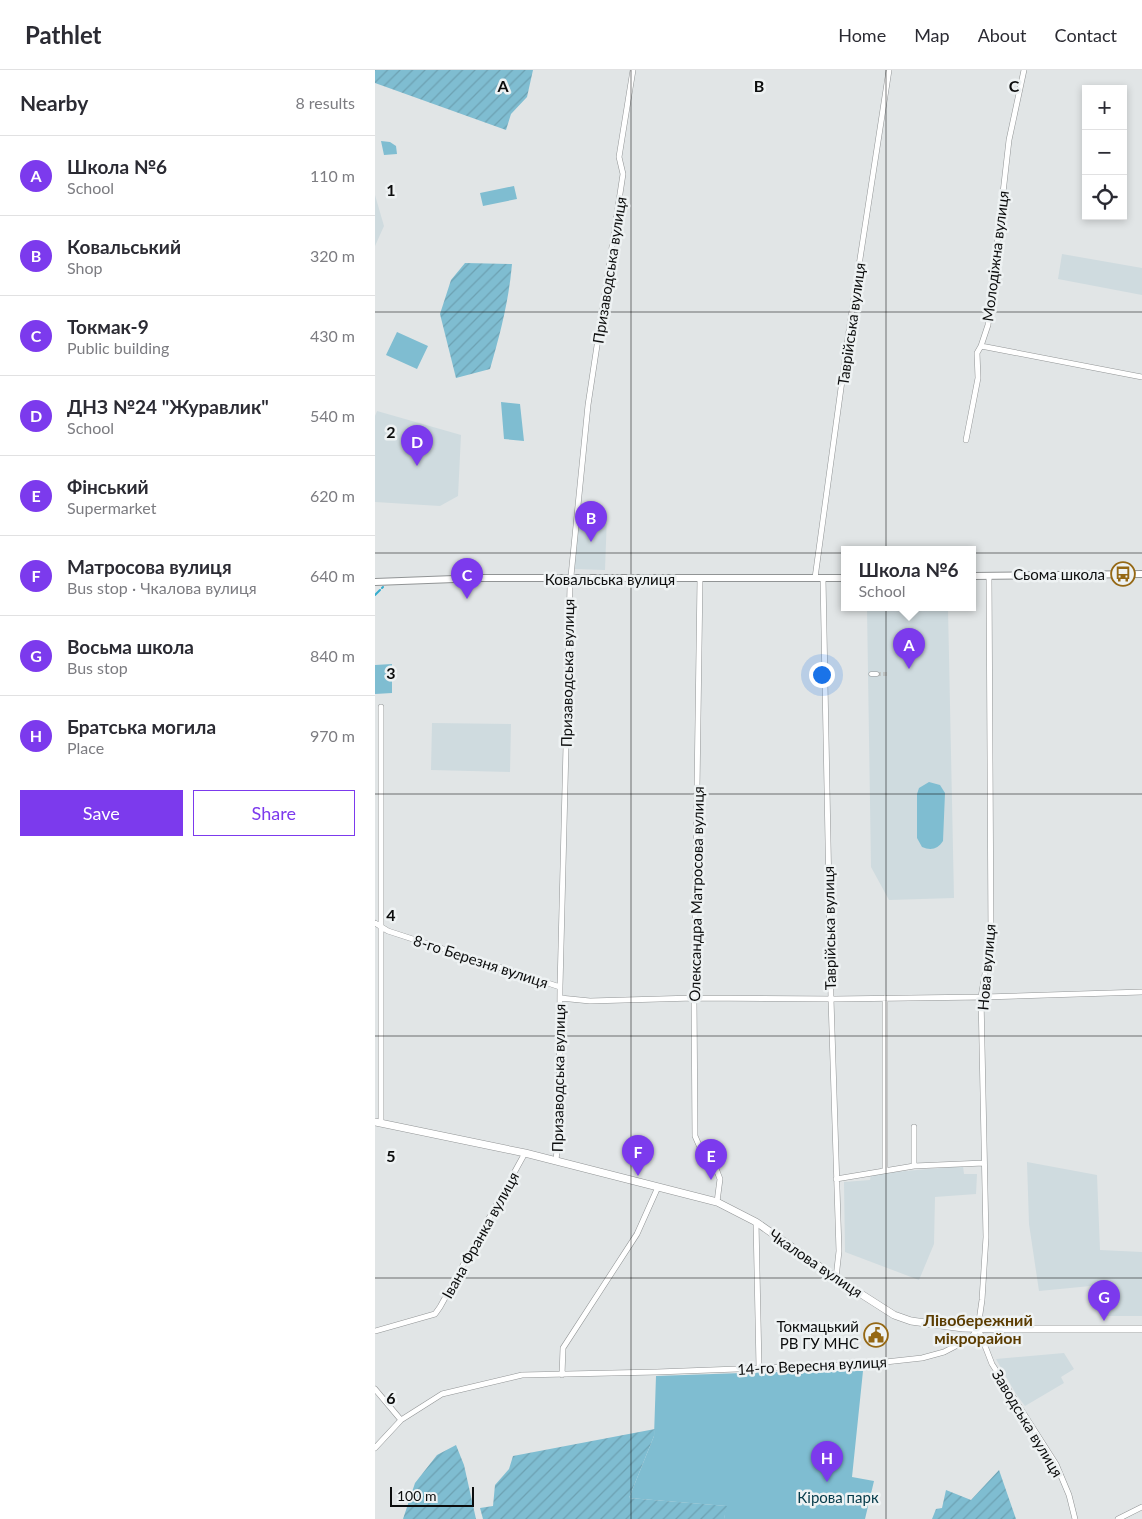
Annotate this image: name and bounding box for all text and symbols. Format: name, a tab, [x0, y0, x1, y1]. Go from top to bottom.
text: Pathlet	[25, 20, 102, 49]
text: Home	[838, 24, 886, 46]
text: Map	[914, 24, 950, 46]
text: About	[978, 24, 1027, 46]
text: Contact	[1055, 24, 1117, 46]
text: A	[496, 76, 509, 95]
text: B	[754, 76, 764, 95]
text: C	[1009, 76, 1020, 95]
map controls	[1082, 85, 1127, 220]
button: +	[1082, 85, 1127, 130]
text: Nearby	[20, 90, 88, 115]
text: 8 results	[295, 93, 355, 112]
button: −	[1082, 130, 1127, 175]
text: Школа №6	[67, 155, 167, 178]
text: A	[30, 166, 42, 185]
text: 110 m	[310, 166, 355, 185]
button: locate	[1082, 175, 1127, 220]
text: School	[67, 178, 114, 197]
text: 1	[386, 180, 396, 199]
street label: Молодіжна вулиця	[978, 190, 1012, 322]
street label: Призаводська вулиця	[588, 195, 630, 345]
text: Ковальський	[67, 235, 181, 258]
text: B	[31, 246, 41, 265]
text: 320 m	[310, 246, 355, 265]
text: Shop	[67, 258, 103, 277]
street label: Таврійська вулиця	[833, 261, 869, 387]
text: Токмак-9	[67, 315, 149, 338]
text: C	[31, 326, 41, 345]
text: 430 m	[310, 326, 355, 345]
text: Public building	[67, 338, 169, 357]
text: ДНЗ №24 "Журавлик"	[67, 395, 269, 418]
text: D	[30, 406, 42, 425]
text: 540 m	[310, 406, 355, 425]
text: School	[67, 418, 114, 437]
text: 2	[386, 422, 396, 441]
pin: D	[401, 425, 433, 466]
text: Фінський	[67, 475, 149, 498]
text: E	[31, 486, 41, 505]
text: 620 m	[310, 486, 355, 505]
text: Supermarket	[67, 498, 156, 517]
pin: B	[575, 501, 607, 542]
popup	[841, 546, 976, 611]
text: Матросова вулиця	[67, 555, 232, 578]
pin: C	[451, 558, 483, 599]
text: Школа №6	[858, 558, 959, 581]
bus stop icon: Сьома школа	[1110, 561, 1136, 587]
place label: Сьома школа	[1013, 565, 1105, 583]
text: F	[31, 566, 41, 585]
text: 640 m	[310, 566, 355, 585]
street label: Ковальська вулиця	[545, 570, 675, 588]
text: Bus stop · Чкалова вулиця	[67, 578, 257, 597]
text: School	[858, 581, 906, 600]
street label: Призаводська вулиця	[557, 599, 577, 747]
pin: A	[893, 628, 925, 669]
text: Восьма школа	[67, 635, 194, 658]
text: G	[30, 646, 42, 665]
text: 840 m	[310, 646, 355, 665]
text: Bus stop	[67, 658, 128, 677]
your location	[809, 662, 835, 688]
text: 3	[386, 663, 396, 682]
text: Братська могила	[67, 715, 216, 738]
text: H	[30, 726, 42, 745]
text: 970 m	[310, 726, 355, 745]
text: Place	[67, 738, 104, 757]
street label: Олександра Матросова вулиця	[685, 786, 707, 1002]
button: Save	[20, 790, 183, 836]
button: Share	[193, 790, 355, 836]
street label: Таврійська вулиця	[819, 866, 839, 990]
text: 4	[386, 905, 396, 924]
street label: Нова вулиця	[973, 923, 999, 1011]
street label: 8-го Березня вулиця	[411, 931, 551, 991]
street label: Призаводська вулиця	[548, 1004, 568, 1152]
pin: F	[622, 1135, 654, 1176]
pin: E	[695, 1139, 727, 1180]
text: 5	[386, 1146, 396, 1165]
street label: Івана Франка вулиця	[438, 1169, 522, 1301]
street label: Чкалова вулиця	[766, 1225, 866, 1301]
pin: G	[1088, 1280, 1120, 1321]
district label: Лівобережний мікрорайон	[922, 1310, 1033, 1347]
place label: Токмацький РВ ГУ МНС	[776, 1317, 859, 1352]
public building icon: Токмацький РВ ГУ МНС	[863, 1322, 889, 1348]
street label: 14-го Вересня вулиця	[737, 1352, 887, 1378]
street label: Заводська вулиця	[989, 1366, 1067, 1480]
text: 6	[386, 1388, 396, 1407]
pin: H	[811, 1441, 843, 1482]
scale bar	[390, 1484, 474, 1507]
text: 100 m	[397, 1487, 436, 1504]
park label: Кірова парк	[797, 1488, 879, 1506]

